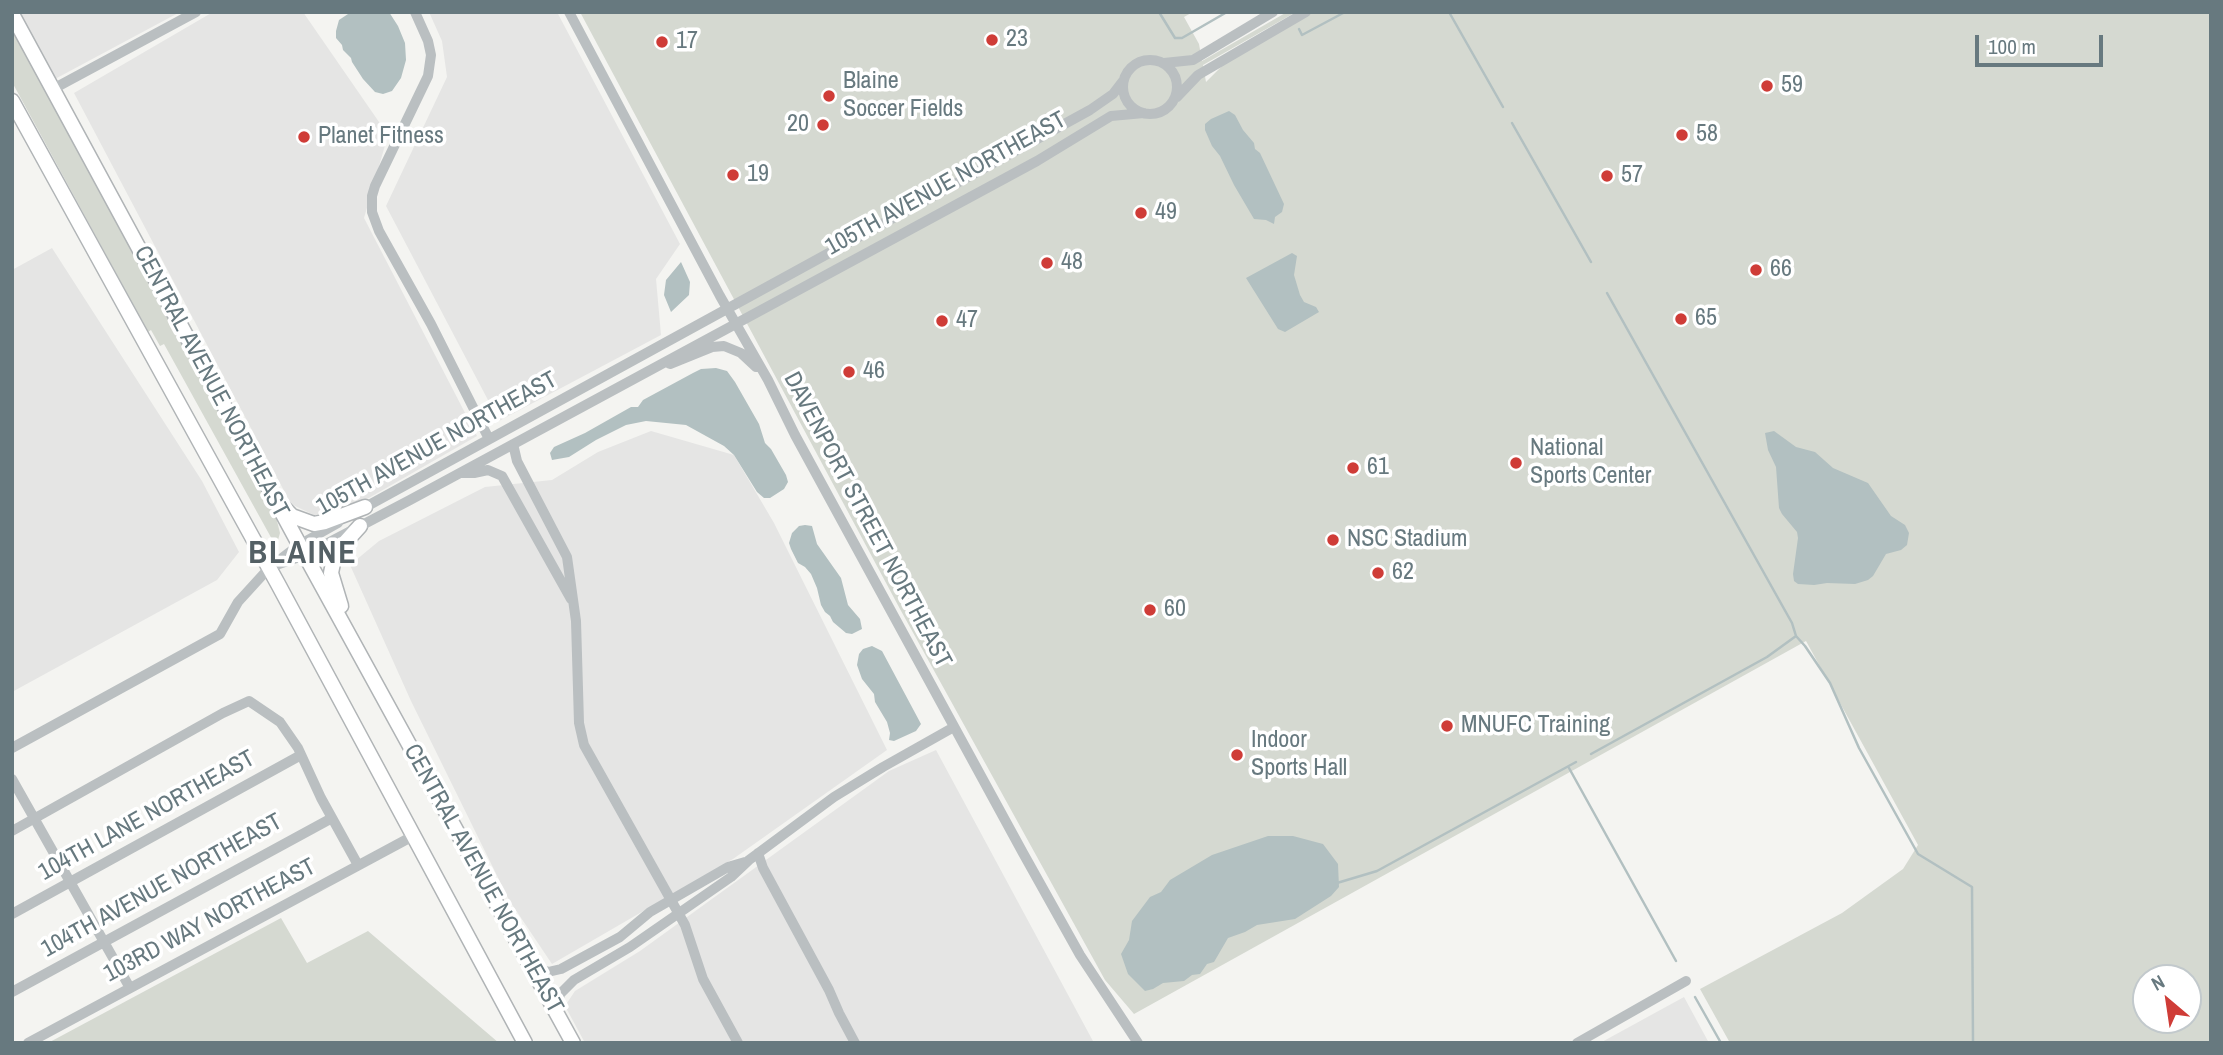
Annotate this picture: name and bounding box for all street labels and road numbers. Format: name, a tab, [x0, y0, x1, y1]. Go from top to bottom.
street label: 105TH AVENUE NORTHEAST	[821, 106, 1071, 262]
street label: CENTRAL AVENUE NORTHEAST	[127, 241, 295, 523]
street label: 105TH AVENUE NORTHEAST	[312, 366, 562, 522]
street label: DAVENPORT STREET NORTHEAST	[777, 367, 957, 673]
street label: CENTRAL AVENUE NORTHEAST	[397, 739, 569, 1019]
street label: 104TH LANE NORTHEAST	[34, 745, 260, 887]
street label: 104TH AVENUE NORTHEAST	[37, 808, 287, 964]
street label: 103RD WAY NORTHEAST	[99, 853, 321, 989]

